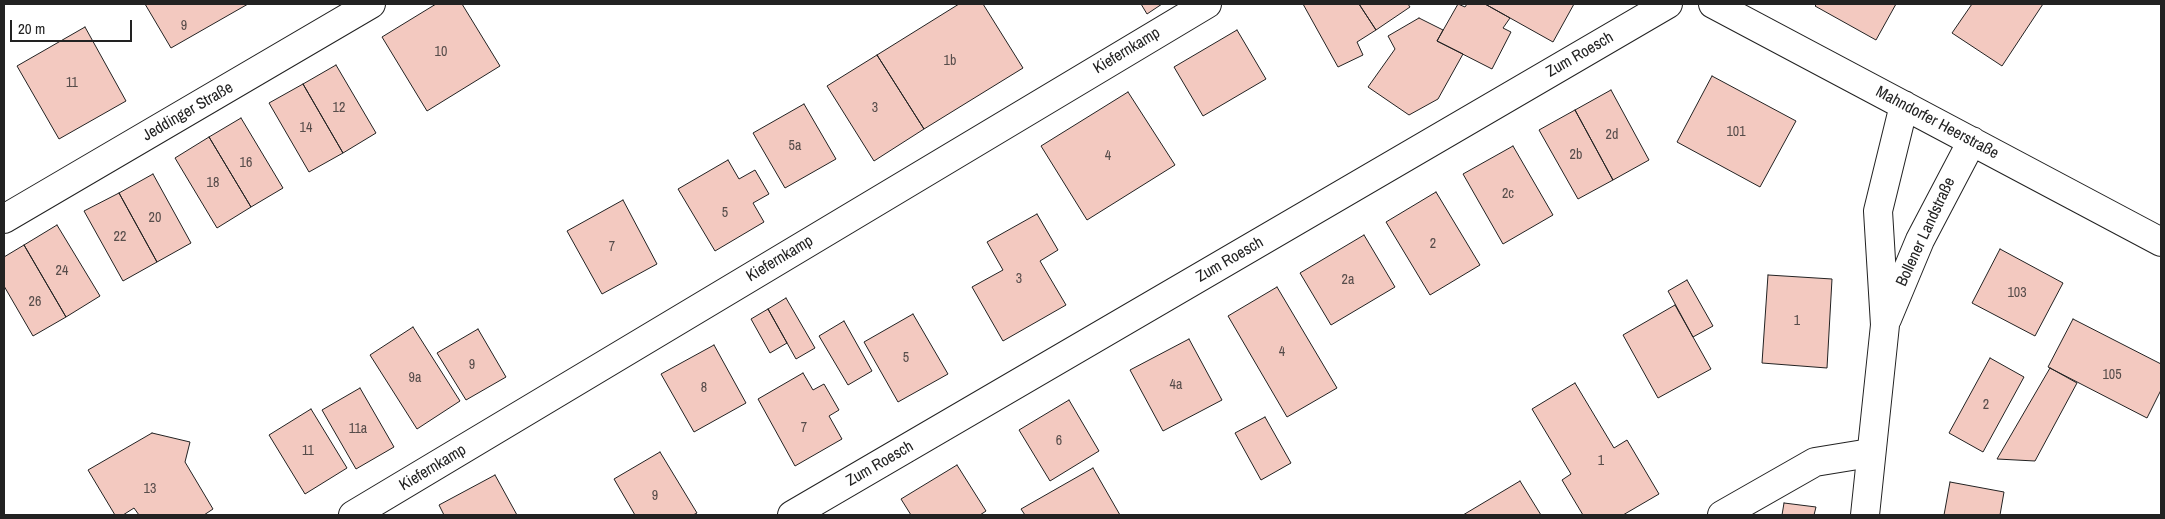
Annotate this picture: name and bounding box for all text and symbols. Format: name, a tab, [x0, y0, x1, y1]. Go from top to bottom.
scale bar	[12, 10, 135, 42]
text: 20 m	[18, 18, 45, 39]
house number: 9	[181, 18, 187, 34]
street label: Kiefernkamp	[1090, 24, 1164, 78]
street label: Zum Roesch	[1543, 28, 1617, 82]
house number: 10	[435, 44, 447, 60]
house number: 1b	[944, 53, 956, 69]
house number: 11	[66, 75, 78, 91]
street label: Jeddinger Straße	[139, 78, 237, 146]
street label: Mahndorfer Heerstraße	[1872, 83, 2002, 163]
house number: 12	[333, 100, 345, 116]
house number: 3	[872, 100, 878, 116]
house number: 14	[300, 120, 312, 136]
house number: 101	[1726, 124, 1746, 140]
house number: 2d	[1606, 127, 1618, 143]
house number: 5a	[789, 138, 801, 154]
house number: 2b	[1570, 147, 1582, 163]
house number: 4	[1105, 148, 1111, 164]
house number: 16	[240, 155, 252, 171]
street label: Bollener Landstraße	[1892, 174, 1960, 290]
house number: 18	[207, 175, 219, 191]
house number: 2c	[1502, 186, 1514, 202]
house number: 5	[722, 205, 728, 221]
house number: 20	[149, 210, 161, 226]
house number: 22	[114, 229, 126, 245]
street label: Kiefernkamp	[743, 232, 817, 286]
street label: Zum Roesch	[1193, 233, 1267, 287]
house number: 2	[1430, 236, 1436, 252]
house number: 7	[609, 239, 615, 255]
house number: 24	[56, 263, 68, 279]
house number: 3	[1016, 271, 1022, 287]
house number: 2a	[1342, 272, 1354, 288]
house number: 103	[2007, 285, 2027, 301]
house number: 26	[29, 294, 41, 310]
house number: 1	[1794, 313, 1800, 329]
house number: 4	[1279, 344, 1285, 360]
house number: 5	[903, 350, 909, 366]
house number: 9	[469, 357, 475, 373]
house number: 105	[2102, 367, 2122, 383]
house number: 9a	[409, 370, 421, 386]
house number: 4a	[1170, 377, 1182, 393]
house number: 8	[701, 380, 707, 396]
house number: 2	[1983, 397, 1989, 413]
house number: 7	[801, 420, 807, 436]
house number: 11a	[349, 421, 367, 437]
house number: 6	[1056, 433, 1062, 449]
street label: Zum Roesch	[843, 437, 917, 491]
street label: Kiefernkamp	[396, 441, 470, 495]
house number: 11	[302, 443, 314, 459]
house number: 1	[1598, 453, 1604, 469]
house number: 13	[144, 481, 156, 497]
house number: 9	[652, 488, 658, 504]

